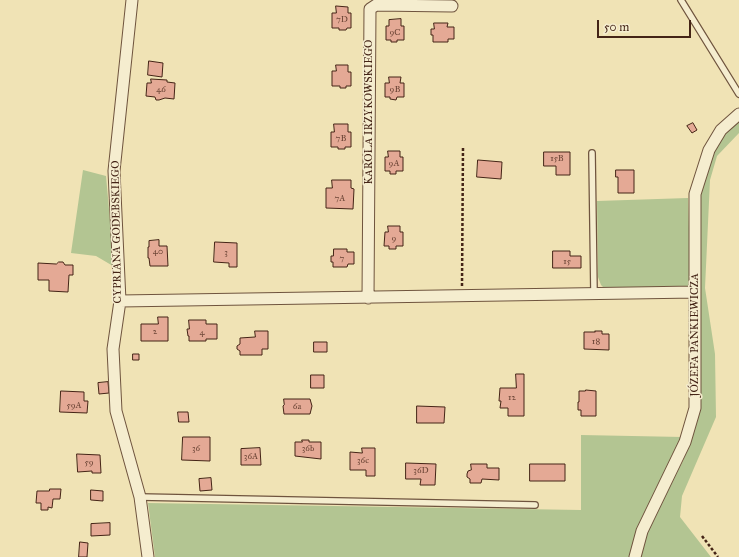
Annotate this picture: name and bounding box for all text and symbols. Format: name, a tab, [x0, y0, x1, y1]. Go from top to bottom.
scale bar	[599, 12, 693, 38]
house number: 7D	[336, 15, 348, 25]
text: 50 m	[604, 20, 629, 34]
house number: 9C	[390, 28, 400, 38]
street label: KAROLA IRZYKOWSKIEGO	[362, 40, 376, 184]
house number: 46	[156, 85, 166, 95]
house number: 9B	[390, 85, 400, 95]
house number: 7B	[336, 134, 346, 144]
house number: 15B	[550, 154, 564, 164]
house number: 9A	[389, 159, 399, 169]
street label: CYPRIANA GODEBSKIEGO	[109, 160, 125, 304]
house number: 7A	[335, 194, 345, 204]
house number: 9	[392, 234, 396, 244]
house number: 40	[153, 247, 163, 257]
house number: 3	[224, 248, 228, 258]
house number: 7	[340, 254, 344, 264]
house number: 15	[563, 257, 571, 267]
street label: JÓZEFA PANKIEWICZA	[688, 273, 702, 397]
house number: 2	[153, 327, 157, 337]
house number: 4	[199, 328, 205, 338]
house number: 18	[592, 337, 600, 347]
house number: 12	[508, 393, 516, 403]
house number: 59A	[66, 401, 82, 411]
house number: 6a	[293, 402, 301, 412]
house number: 36	[192, 444, 200, 454]
house number: 36b	[302, 444, 314, 454]
house number: 36A	[244, 452, 258, 462]
house number: 36c	[357, 456, 369, 466]
house number: 59	[84, 458, 94, 468]
house number: 36D	[413, 466, 429, 476]

